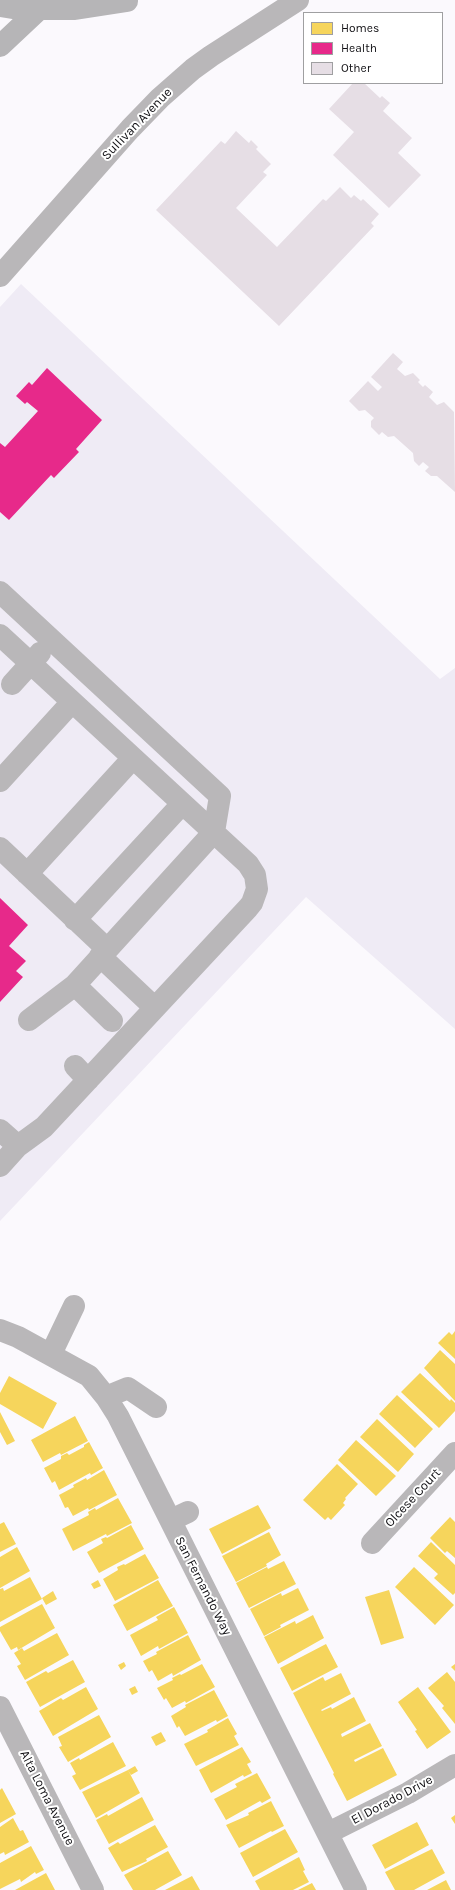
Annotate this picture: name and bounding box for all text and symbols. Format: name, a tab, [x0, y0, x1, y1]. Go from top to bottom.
legend	[303, 12, 443, 84]
text: Homes	[341, 21, 379, 35]
text: Health	[341, 41, 377, 55]
text: Other	[341, 61, 371, 75]
street label: Sullivan Avenue	[99, 85, 175, 163]
street label: Olcese Court	[382, 1465, 444, 1531]
street label: San Fernando Way	[171, 1534, 235, 1638]
street label: Alta Loma Avenue	[16, 1748, 78, 1848]
street label: El Dorado Drive	[349, 1772, 435, 1828]

